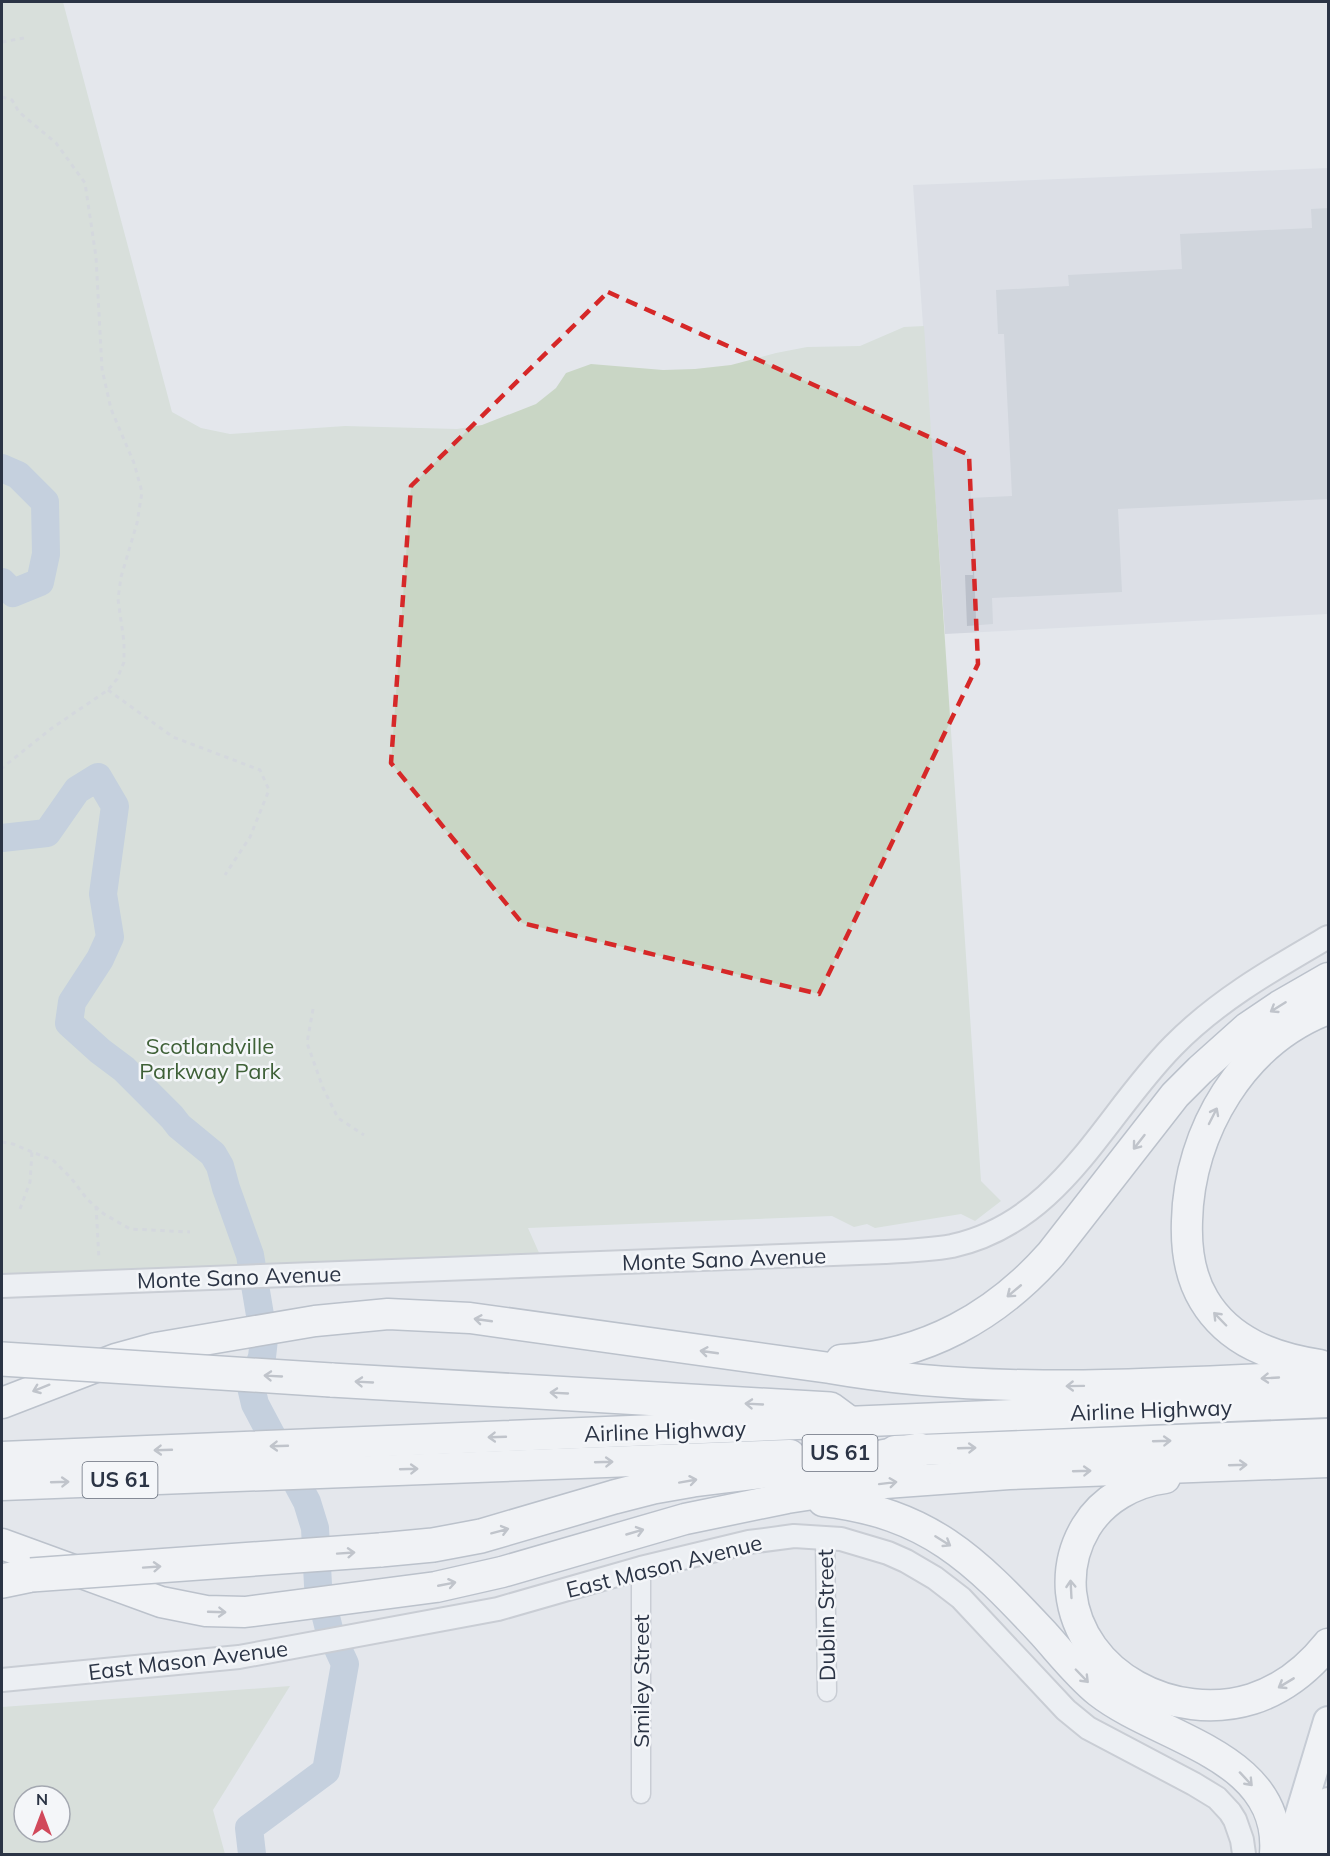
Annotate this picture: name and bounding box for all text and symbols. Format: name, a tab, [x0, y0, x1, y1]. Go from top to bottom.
one-way arrow	[1270, 1002, 1287, 1014]
park label: Scotlandville Parkway Park	[139, 1032, 282, 1085]
one-way arrow	[1207, 1108, 1219, 1125]
one-way arrow	[1133, 1134, 1146, 1150]
street label: Monte Sano Avenue	[621, 1241, 827, 1277]
street label: Monte Sano Avenue	[136, 1259, 342, 1295]
one-way arrow	[1007, 1284, 1022, 1298]
one-way arrow	[1212, 1312, 1227, 1327]
one-way arrow	[473, 1315, 493, 1326]
one-way arrow	[700, 1346, 719, 1357]
one-way arrow	[263, 1371, 283, 1382]
one-way arrow	[1261, 1373, 1281, 1384]
one-way arrow	[355, 1376, 375, 1387]
one-way arrow	[1066, 1380, 1086, 1391]
one-way arrow	[32, 1383, 50, 1394]
one-way arrow	[550, 1387, 569, 1398]
street label: Airline Highway	[1069, 1393, 1233, 1427]
one-way arrow	[744, 1399, 764, 1410]
street label: Airline Highway	[583, 1414, 747, 1448]
one-way arrow	[488, 1432, 508, 1443]
road number: US 61	[802, 1435, 878, 1471]
one-way arrow	[1151, 1435, 1171, 1446]
one-way arrow	[270, 1440, 290, 1451]
one-way arrow	[957, 1442, 977, 1454]
one-way arrow	[154, 1445, 174, 1456]
one-way arrow	[594, 1456, 614, 1468]
one-way arrow	[1227, 1460, 1247, 1471]
road number: US 61	[82, 1462, 158, 1498]
one-way arrow	[399, 1464, 419, 1475]
one-way arrow	[1072, 1465, 1092, 1477]
one-way arrow	[678, 1475, 697, 1486]
one-way arrow	[49, 1477, 69, 1488]
one-way arrow	[877, 1477, 897, 1488]
one-way arrow	[490, 1525, 509, 1537]
one-way arrow	[625, 1526, 644, 1538]
street label: East Mason Avenue	[563, 1528, 765, 1604]
one-way arrow	[934, 1535, 950, 1547]
one-way arrow	[336, 1547, 356, 1558]
street label: Dublin Street	[811, 1548, 841, 1681]
one-way arrow	[141, 1561, 161, 1572]
one-way arrow	[437, 1578, 456, 1589]
one-way arrow	[1066, 1580, 1077, 1600]
one-way arrow	[206, 1606, 226, 1617]
street label: Smiley Street	[627, 1614, 655, 1748]
street label: East Mason Avenue	[87, 1634, 289, 1686]
one-way arrow	[1075, 1668, 1089, 1683]
one-way arrow	[1278, 1678, 1295, 1690]
one-way arrow	[1239, 1771, 1253, 1786]
north arrow	[12, 1784, 72, 1844]
text: N	[36, 1789, 48, 1809]

